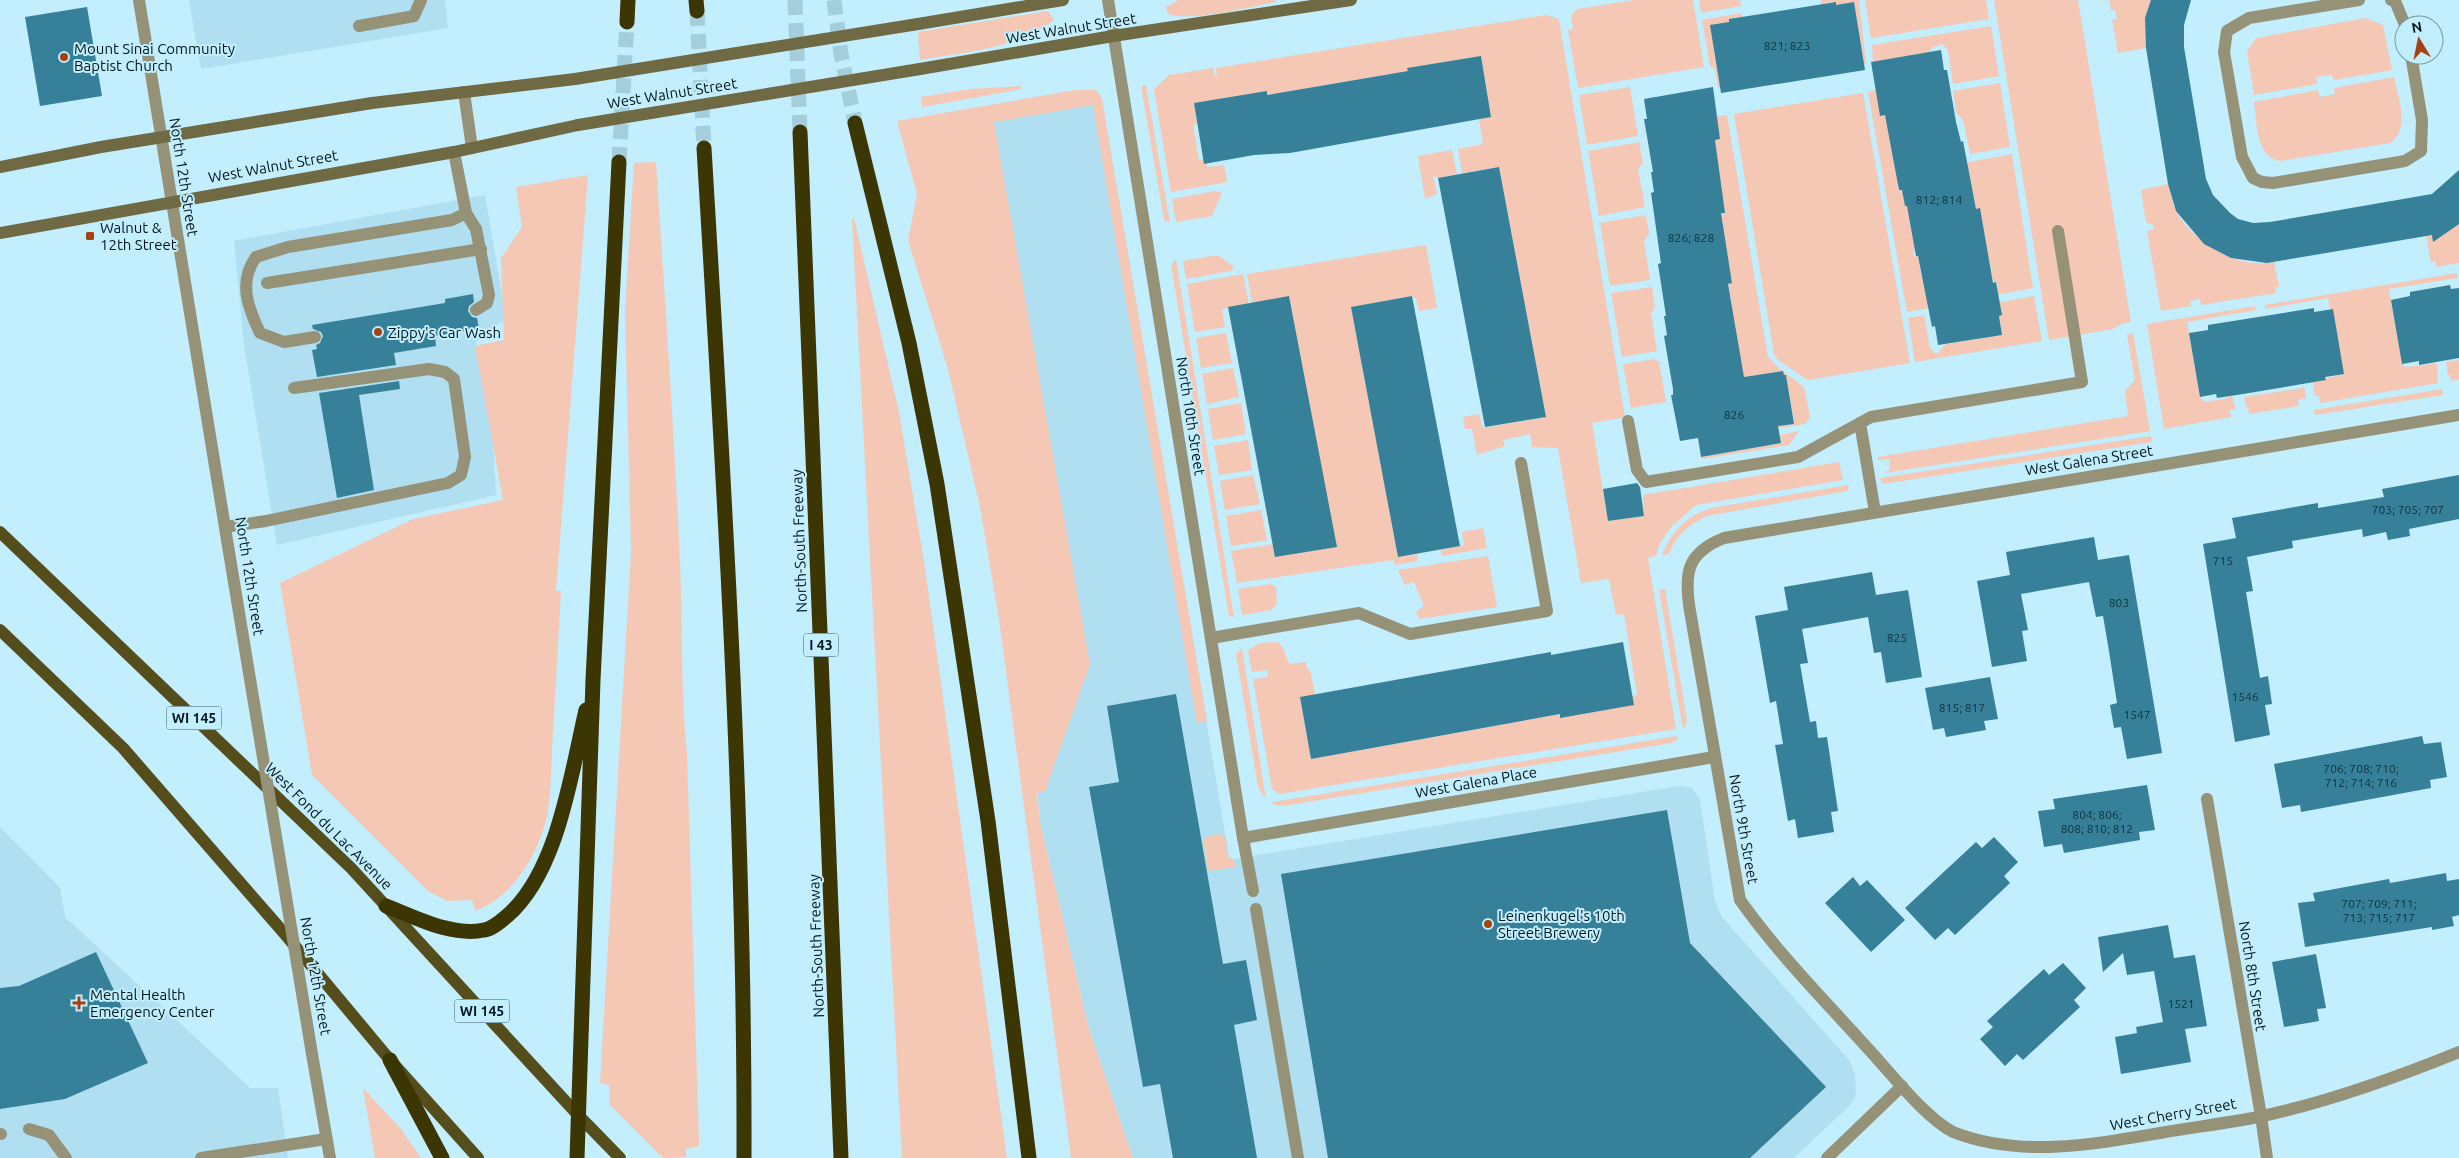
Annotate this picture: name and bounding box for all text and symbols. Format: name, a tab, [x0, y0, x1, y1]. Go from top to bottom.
street label: West Walnut Street	[1005, 9, 1137, 47]
north arrow	[2394, 15, 2444, 65]
text: N	[2410, 18, 2423, 36]
house number: 821; 823	[1764, 39, 1810, 52]
place label: Mount Sinai Community Baptist Church	[74, 40, 235, 74]
marker: Mount Sinai Community Baptist Church	[58, 51, 70, 63]
street label: West Walnut Street	[606, 74, 738, 112]
street label: North 12th Street	[166, 117, 202, 238]
street label: West Walnut Street	[207, 146, 339, 186]
house number: 812; 814	[1916, 193, 1962, 206]
place label: Walnut & 12th Street	[100, 219, 177, 253]
marker: Walnut & 12th Street	[84, 230, 96, 242]
house number: 826; 828	[1668, 231, 1714, 244]
place label: Zippy's Car Wash	[388, 324, 501, 341]
marker: Zippy's Car Wash	[372, 326, 384, 338]
street label: North 10th Street	[1173, 356, 1209, 477]
house number: 826	[1724, 408, 1744, 421]
street label: West Galena Street	[2024, 441, 2154, 479]
street label: North-South Freeway	[788, 469, 810, 613]
house number: 703; 705; 707	[2372, 503, 2444, 516]
street label: North 12th Street	[232, 516, 268, 637]
house number: 715	[2213, 554, 2233, 567]
house number: 803	[2109, 596, 2129, 609]
house number: 825	[1887, 631, 1907, 644]
road number: I 43	[804, 634, 838, 656]
house number: 1546	[2231, 690, 2259, 703]
house number: 815; 817	[1939, 701, 1985, 714]
road number: WI 145	[166, 706, 222, 730]
house number: 1547	[2123, 708, 2151, 721]
street label: West Fond du Lac Avenue	[262, 759, 396, 893]
house number: 706; 708; 710; 712; 714; 716	[2323, 762, 2399, 789]
street label: West Galena Place	[1414, 763, 1538, 801]
street label: North 9th Street	[1726, 773, 1762, 885]
house number: 804; 806; 808; 810; 812	[2061, 808, 2133, 835]
street label: North-South Freeway	[805, 874, 827, 1018]
house number: 707; 709; 711; 713; 715; 717	[2341, 897, 2417, 924]
place label: Leinenkugel's 10th Street Brewery	[1498, 907, 1625, 941]
street label: North 12th Street	[297, 916, 335, 1037]
marker: Leinenkugel's 10th Street Brewery	[1482, 918, 1494, 930]
street label: North 8th Street	[2236, 920, 2270, 1032]
place label: Mental Health Emergency Center	[90, 986, 215, 1020]
marker: Mental Health Emergency Center	[72, 996, 86, 1010]
house number: 1521	[2167, 997, 2195, 1010]
road number: WI 145	[454, 999, 510, 1022]
street label: West Cherry Street	[2108, 1094, 2238, 1133]

